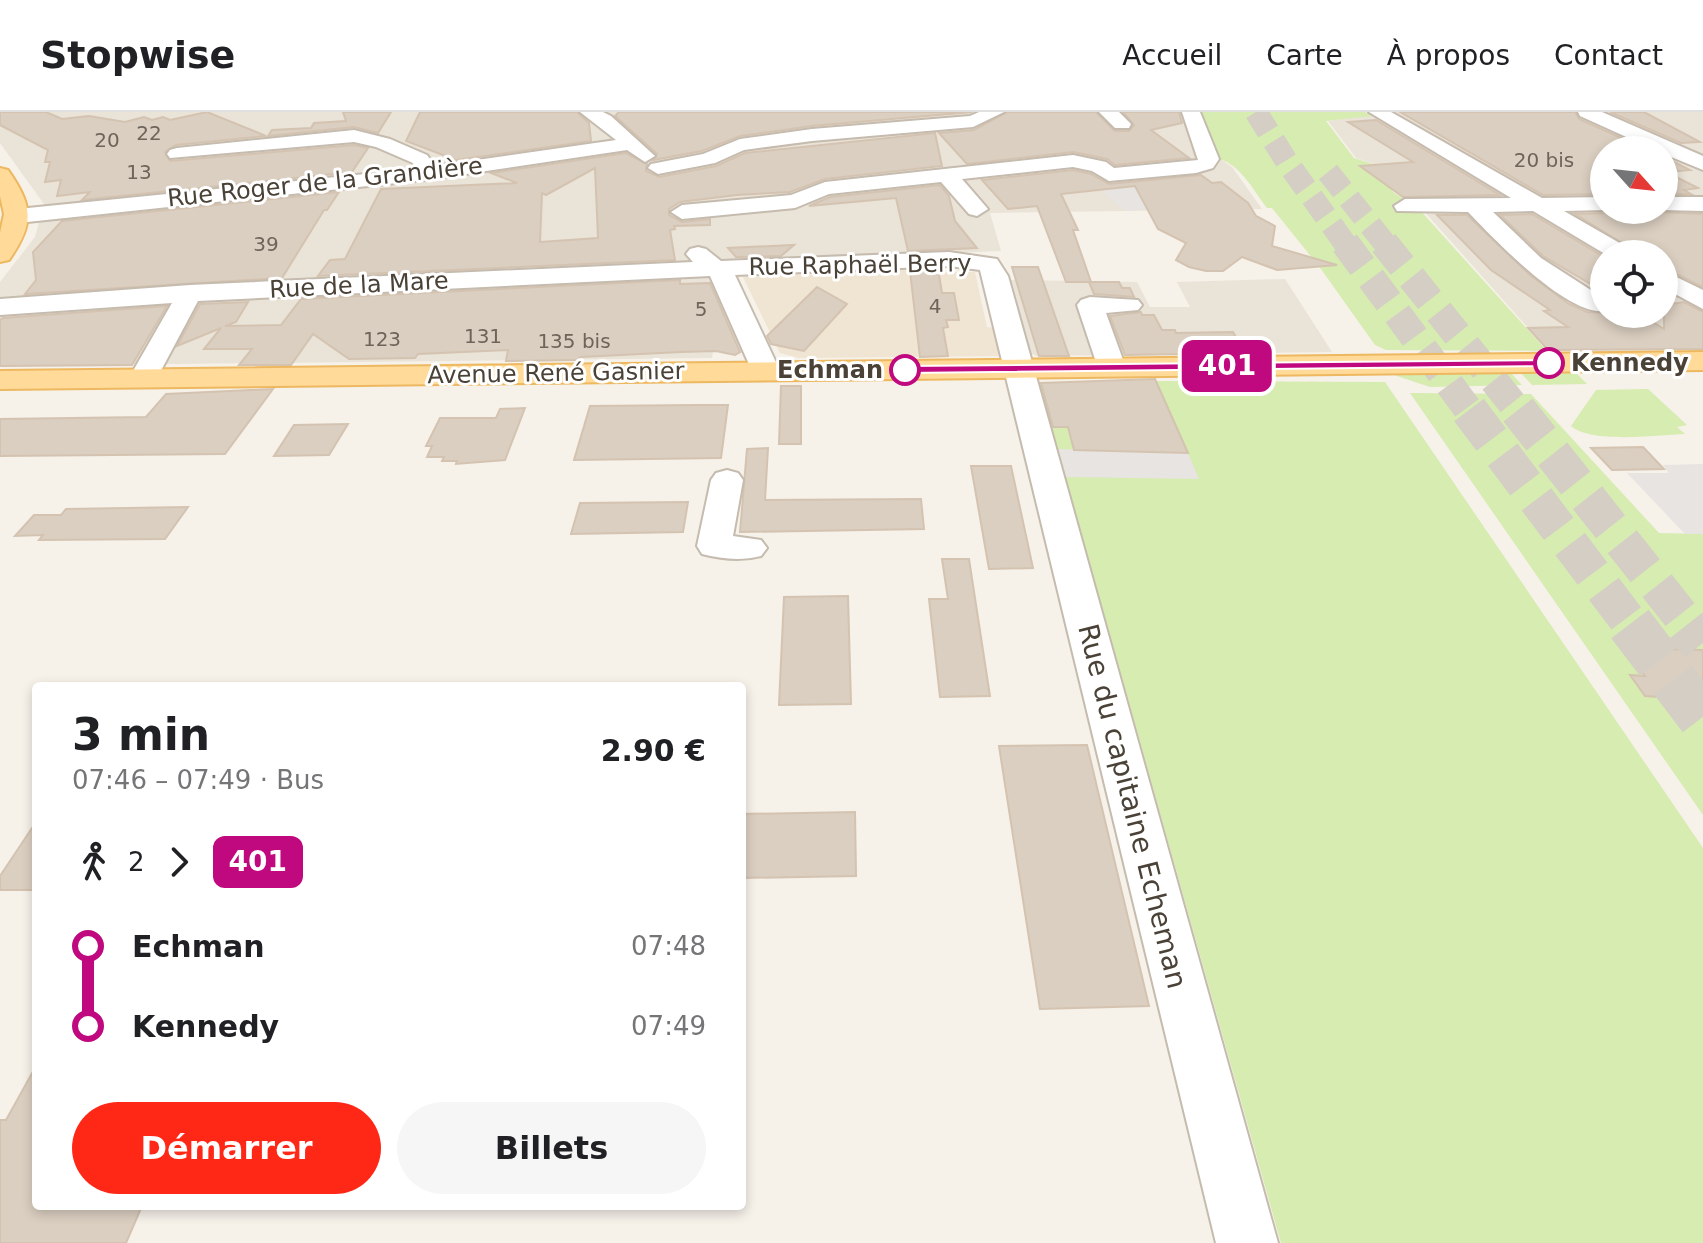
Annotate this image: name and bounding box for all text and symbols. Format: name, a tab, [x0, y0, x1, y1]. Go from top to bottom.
text: Stopwise	[40, 33, 235, 77]
text: Accueil	[1122, 39, 1222, 72]
text: Carte	[1266, 39, 1343, 72]
text: À propos	[1387, 39, 1510, 72]
text: Contact	[1554, 39, 1663, 72]
house number: 22	[136, 121, 162, 145]
house number: 20	[94, 128, 120, 152]
north arrow	[1590, 136, 1678, 224]
map controls	[1590, 136, 1678, 328]
house number: 20 bis	[1514, 148, 1574, 172]
street label: Rue Roger de la Grandière	[166, 152, 484, 212]
house number: 13	[126, 160, 152, 184]
house number: 39	[253, 232, 279, 256]
button: locate	[1590, 240, 1678, 328]
street label: Rue Raphaël Berry	[748, 249, 972, 281]
street label: Rue de la Mare	[269, 266, 449, 304]
house number: 4	[929, 294, 941, 318]
house number: 5	[695, 297, 707, 321]
house number: 131	[464, 324, 502, 348]
house number: 123	[363, 327, 401, 351]
house number: 135 bis	[537, 329, 611, 353]
line badge: 401	[1181, 340, 1273, 392]
marker: Kennedy	[1534, 348, 1564, 378]
text: 401	[1198, 349, 1256, 382]
place label: Kennedy	[1571, 349, 1689, 377]
marker: Echman	[890, 355, 920, 385]
place label: Echman	[777, 356, 883, 384]
street label: Avenue René Gasnier	[427, 357, 685, 389]
street label: Rue du capitaine Echeman	[1071, 620, 1194, 992]
text: 3 min	[72, 709, 210, 760]
text: 2.90 €	[601, 733, 706, 768]
text: 07:46 – 07:49 · Bus	[72, 765, 324, 795]
icon: walk	[72, 840, 116, 884]
icon: forward	[157, 840, 201, 884]
text: 401	[229, 845, 287, 878]
text: 2	[128, 847, 145, 877]
text: Echman	[132, 929, 265, 964]
text: 07:48	[631, 931, 706, 961]
text: Kennedy	[132, 1009, 279, 1044]
text: 07:49	[631, 1011, 706, 1041]
button: Démarrer	[72, 1102, 381, 1194]
button: Billets	[397, 1102, 706, 1194]

